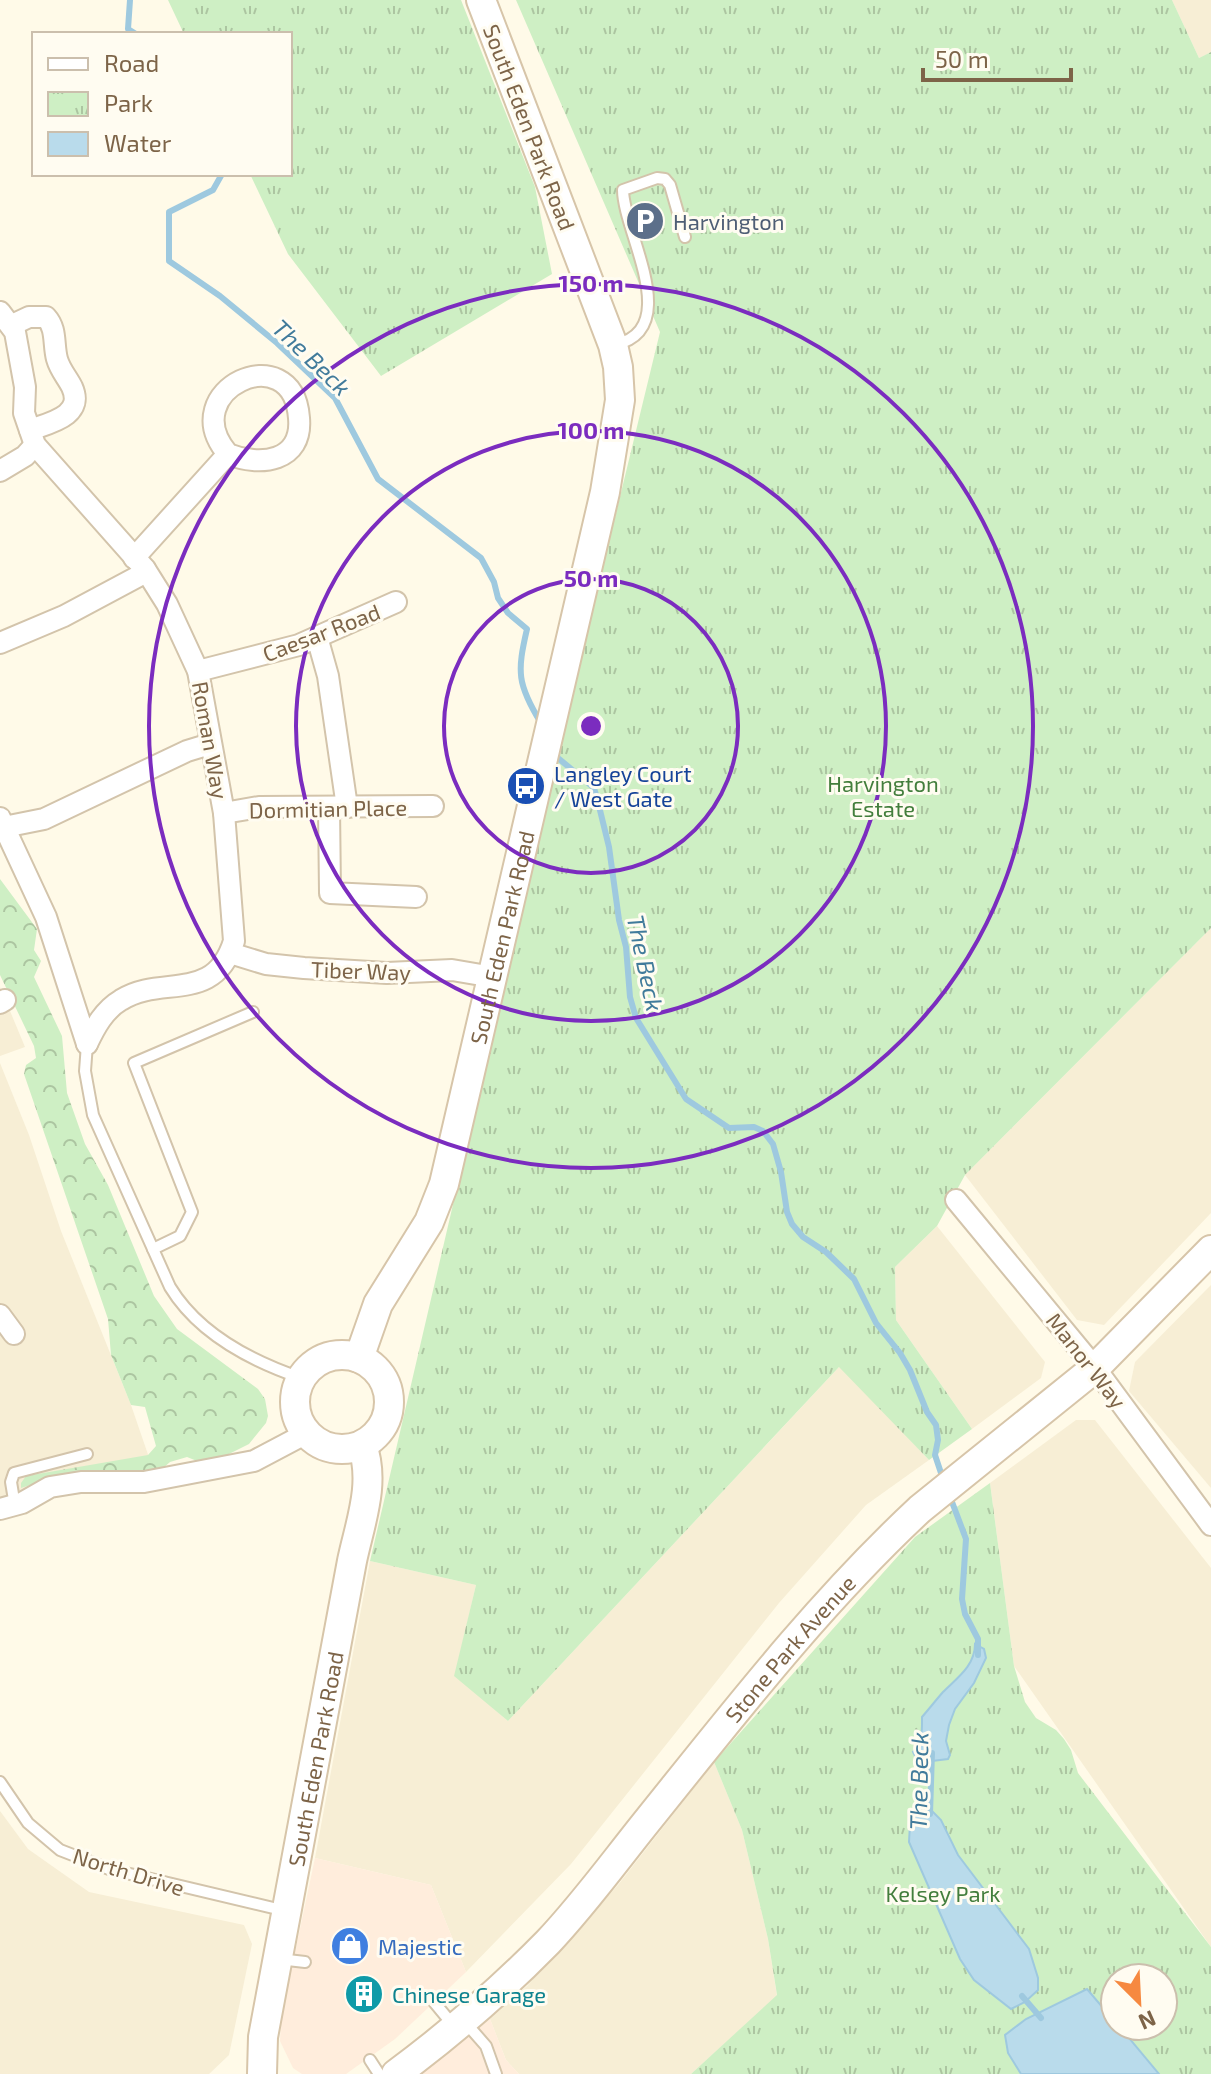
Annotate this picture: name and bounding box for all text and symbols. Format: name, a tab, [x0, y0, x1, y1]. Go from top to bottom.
street label: South Eden Park Road	[479, 20, 581, 234]
legend	[32, 32, 292, 176]
scale bar	[923, 32, 1071, 82]
text: 50 m	[935, 44, 989, 73]
text: Road	[104, 48, 159, 77]
text: Park	[104, 88, 153, 117]
text: Water	[104, 128, 172, 157]
parking icon: Harvington	[624, 200, 666, 242]
place label: Harvington	[673, 208, 784, 234]
text: 150 m	[558, 268, 624, 297]
water label: The Beck	[267, 313, 357, 401]
text: 100 m	[558, 415, 624, 444]
text: 50 m	[564, 563, 618, 592]
street label: Caesar Road	[259, 598, 383, 666]
street label: Roman Way	[188, 679, 234, 801]
centre of rings	[577, 712, 605, 740]
place label: Langley Court / West Gate	[554, 760, 692, 811]
bus stop icon: Langley Court / West Gate	[505, 765, 547, 807]
park label: Harvington Estate	[827, 770, 939, 821]
street label: Dormitian Place	[249, 794, 407, 822]
street label: South Eden Park Road	[464, 828, 539, 1047]
water label: The Beck	[622, 912, 670, 1014]
street label: Tiber Way	[311, 955, 412, 985]
street label: Manor Way	[1042, 1307, 1133, 1413]
street label: Stone Park Avenue	[719, 1569, 860, 1727]
street label: South Eden Park Road	[282, 1649, 348, 1869]
water label: The Beck	[903, 1732, 933, 1830]
street label: North Drive	[70, 1842, 188, 1900]
park label: Kelsey Park	[885, 1880, 1001, 1906]
shop icon: Majestic	[329, 1925, 371, 1967]
place label: Majestic	[378, 1933, 462, 1960]
north arrow	[1099, 1962, 1179, 2042]
building icon: Chinese Garage	[343, 1973, 385, 2015]
place label: Chinese Garage	[392, 1981, 546, 2007]
text: N	[1135, 2006, 1160, 2036]

